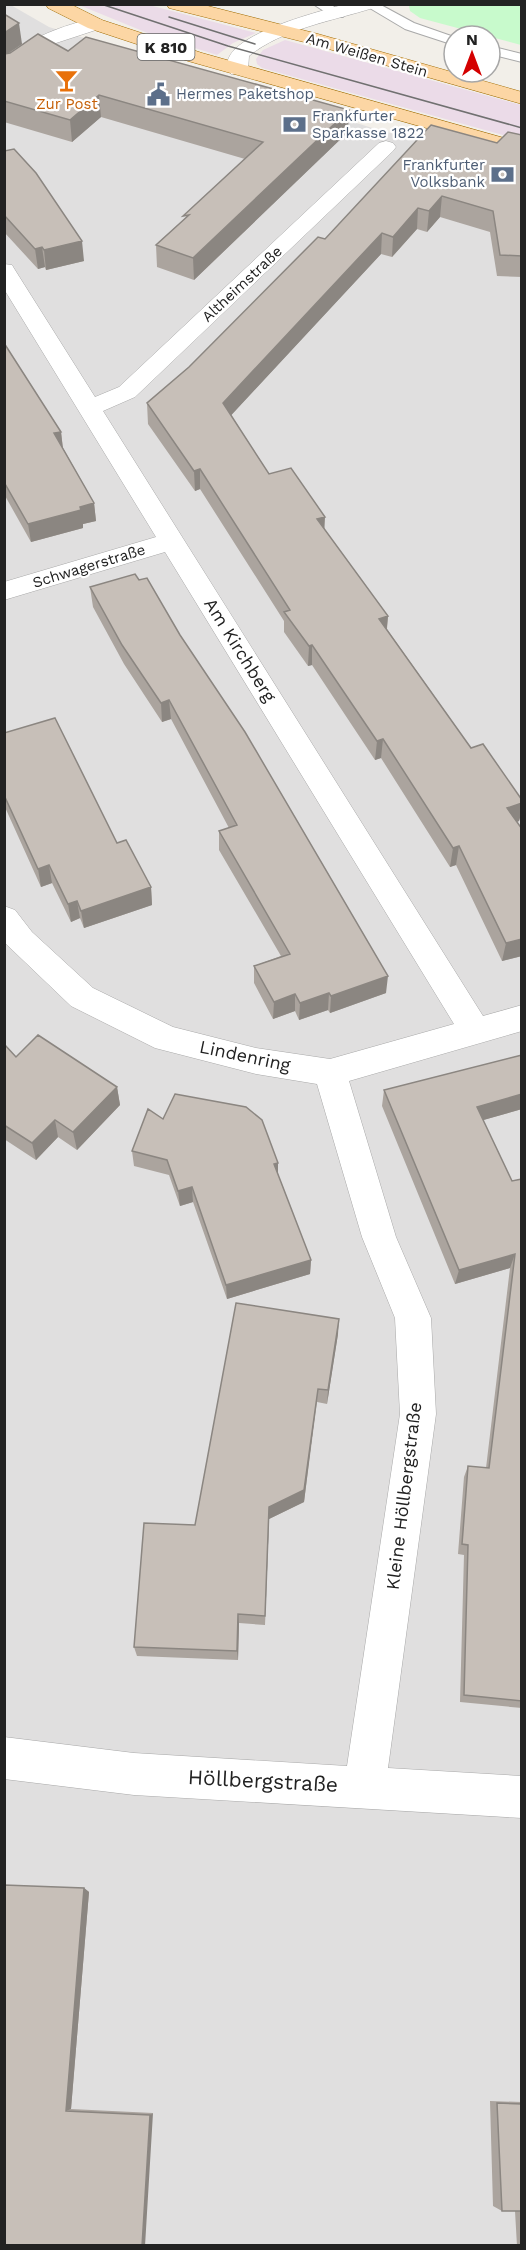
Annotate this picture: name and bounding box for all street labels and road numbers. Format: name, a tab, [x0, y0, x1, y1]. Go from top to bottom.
street label: Am Weißen Stein	[304, 29, 430, 81]
road number: K 810	[138, 34, 195, 60]
street label: Altheimstraße	[198, 242, 286, 326]
street label: Schwagerstraße	[30, 540, 148, 592]
street label: Am Kirchberg	[200, 594, 281, 706]
street label: Lindenring	[198, 1036, 293, 1075]
street label: Kleine Höllbergstraße	[382, 1401, 425, 1591]
street label: Höllbergstraße	[187, 1764, 339, 1797]

